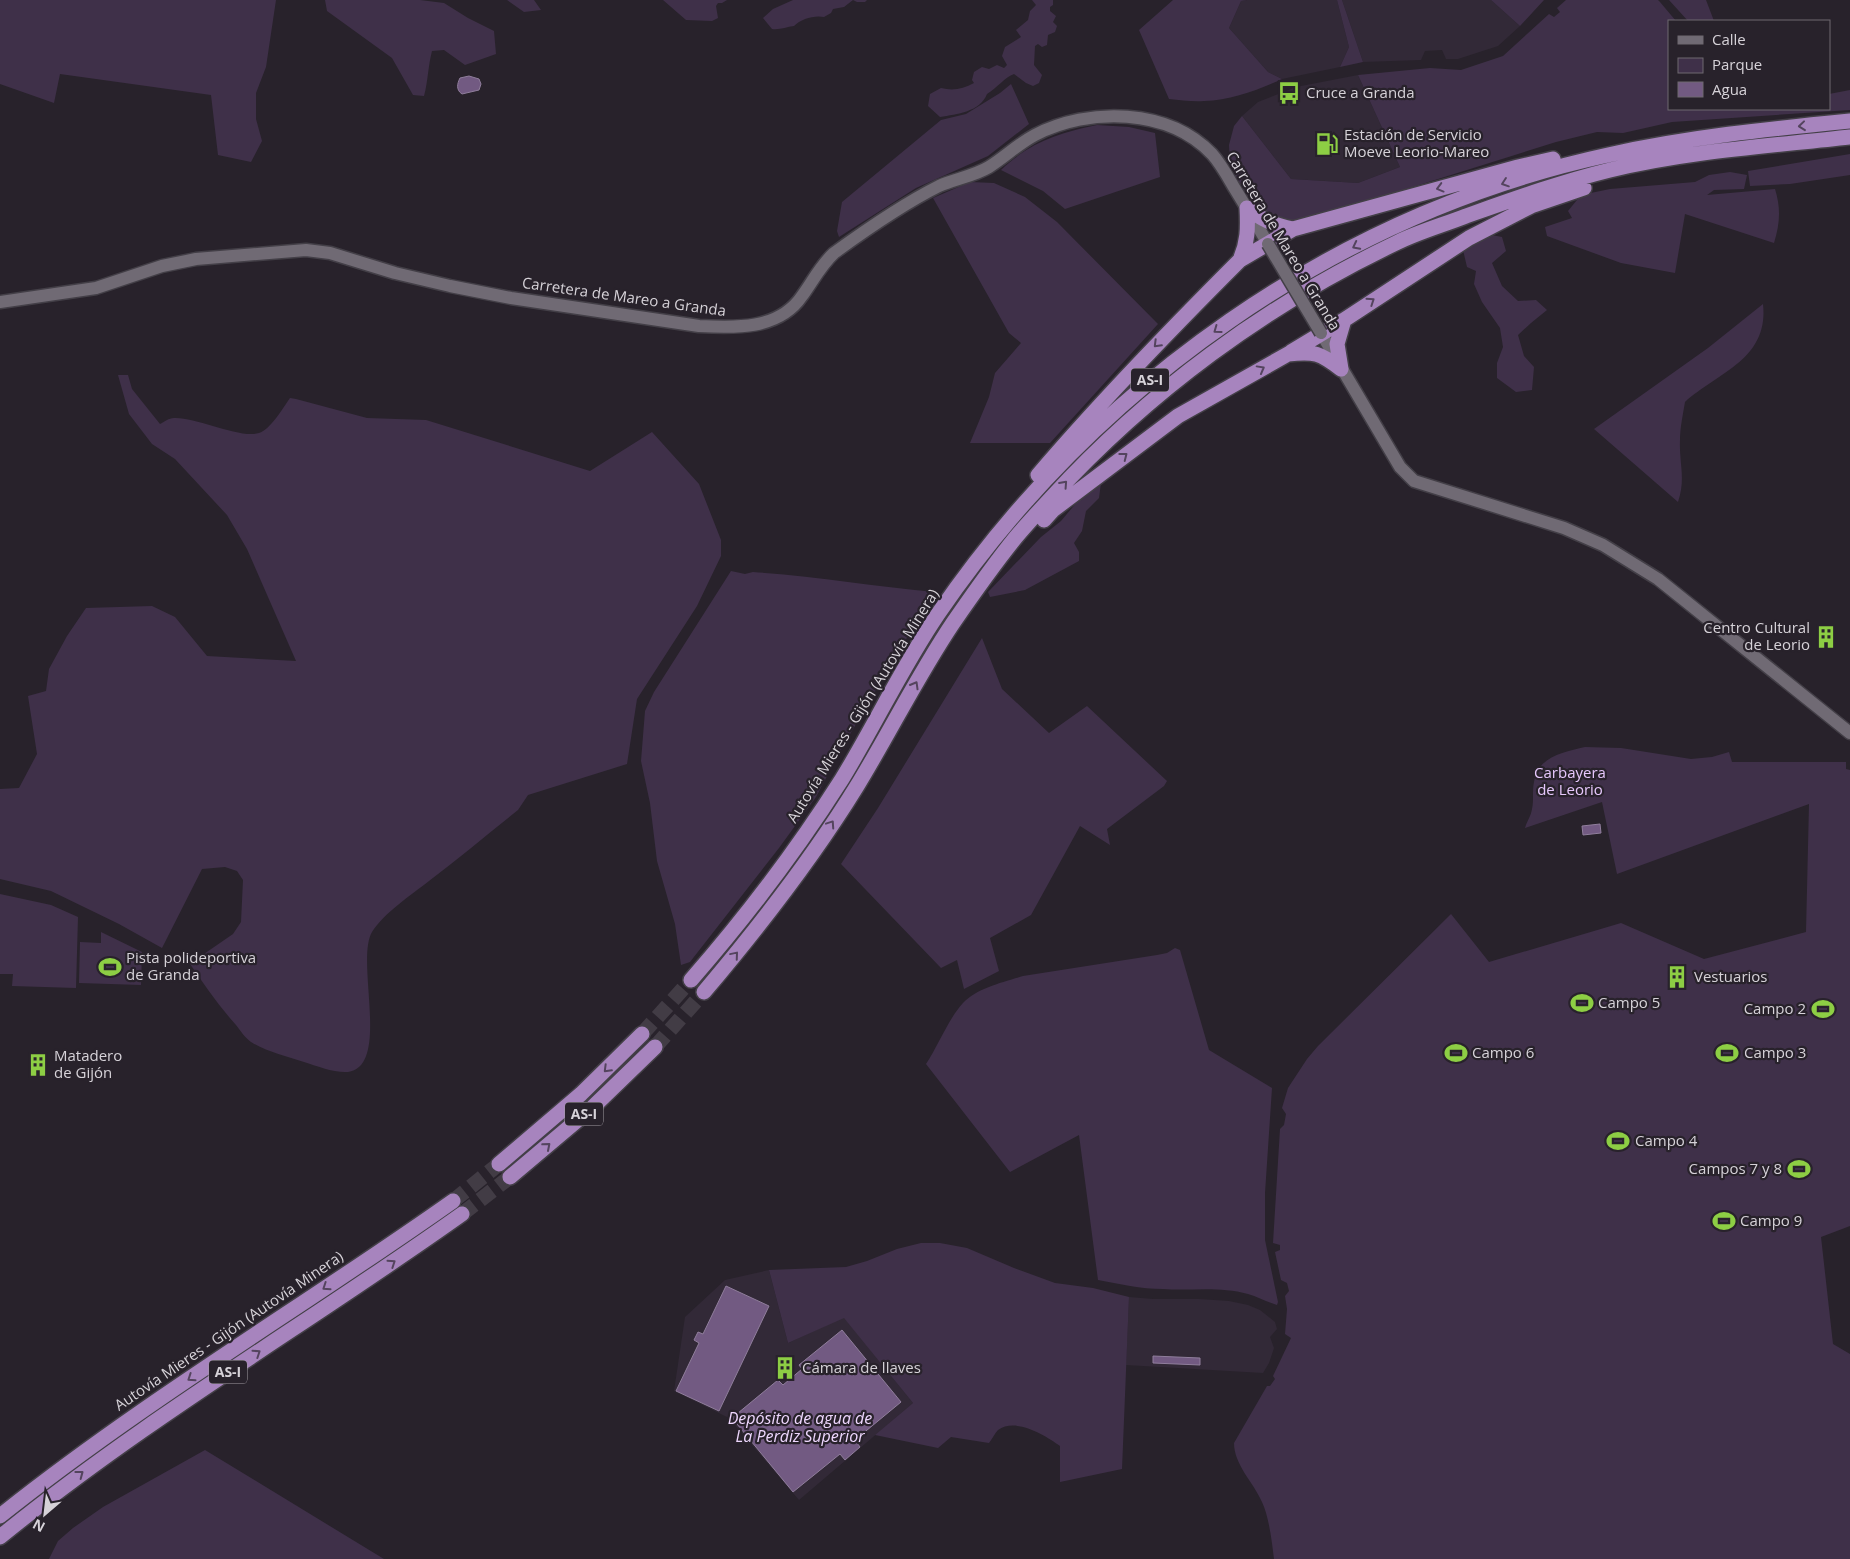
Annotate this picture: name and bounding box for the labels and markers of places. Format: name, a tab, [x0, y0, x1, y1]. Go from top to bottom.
bus stop icon: Cruce a Granda	[1276, 80, 1302, 106]
place label: Cruce a Granda	[1306, 82, 1415, 102]
place label: Estación de Servicio Moeve Leorio-Mareo	[1344, 124, 1489, 161]
fuel station icon: Estación de Servicio Moeve Leorio-Mareo	[1314, 131, 1340, 157]
place label: Centro Cultural de Leorio	[1703, 617, 1810, 654]
building icon: Centro Cultural de Leorio	[1813, 624, 1839, 650]
place label: Pista polideportiva de Granda	[126, 947, 256, 984]
sports icon: Pista polideportiva de Granda	[97, 954, 123, 980]
building icon: Vestuarios	[1664, 964, 1690, 990]
place label: Vestuarios	[1694, 966, 1767, 986]
sports icon: Campo 5	[1569, 990, 1595, 1016]
place label: Campo 5	[1598, 992, 1660, 1012]
sports icon: Campo 2	[1810, 996, 1836, 1022]
place label: Campo 2	[1744, 998, 1806, 1018]
sports icon: Campo 6	[1443, 1040, 1469, 1066]
sports icon: Campo 3	[1714, 1040, 1740, 1066]
place label: Campo 6	[1472, 1042, 1534, 1062]
place label: Campo 3	[1744, 1042, 1806, 1062]
place label: Matadero de Gijón	[54, 1045, 122, 1082]
building icon: Matadero de Gijón	[25, 1052, 51, 1078]
sports icon: Campo 4	[1605, 1128, 1631, 1154]
place label: Campo 4	[1635, 1130, 1698, 1150]
sports icon: Campos 7 y 8	[1786, 1156, 1812, 1182]
place label: Campos 7 y 8	[1689, 1158, 1782, 1178]
sports icon: Campo 9	[1711, 1208, 1737, 1234]
place label: Campo 9	[1740, 1210, 1802, 1230]
building icon: Cámara de llaves	[772, 1355, 798, 1381]
place label: Cámara de llaves	[802, 1357, 921, 1377]

